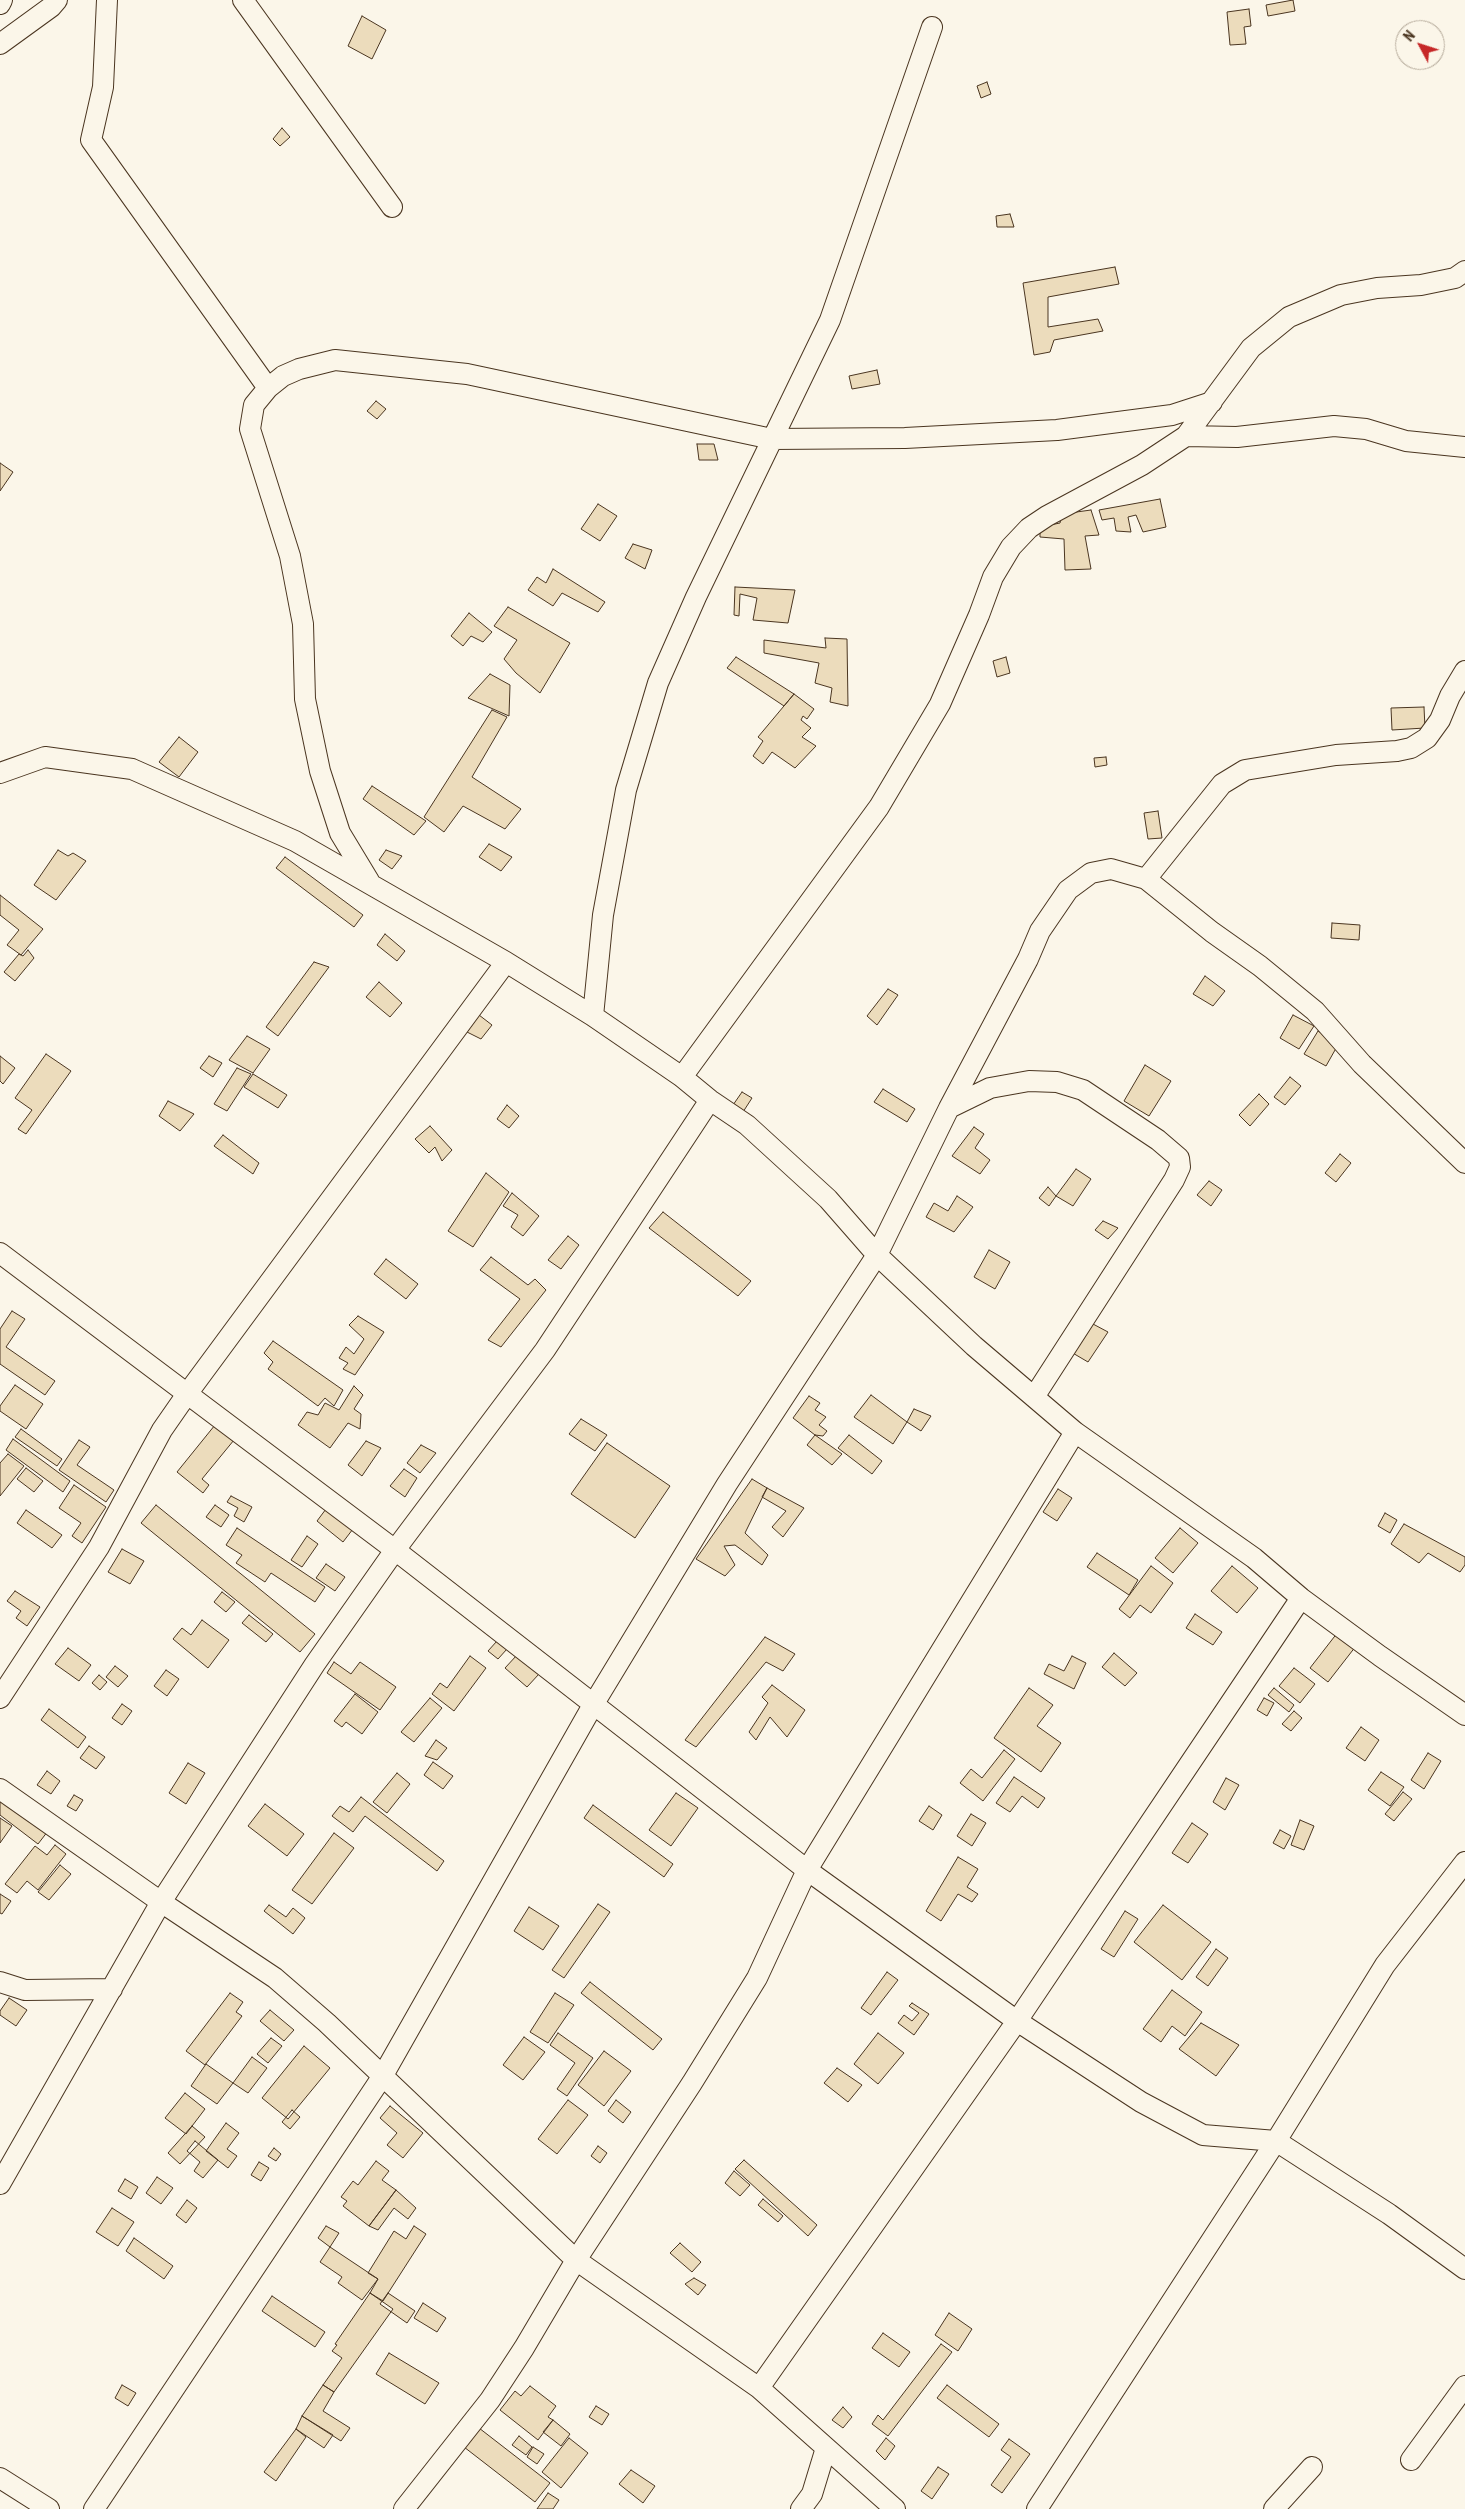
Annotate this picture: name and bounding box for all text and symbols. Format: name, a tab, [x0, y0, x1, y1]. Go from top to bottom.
north arrow	[1395, 20, 1445, 70]
text: N	[1400, 28, 1418, 44]

